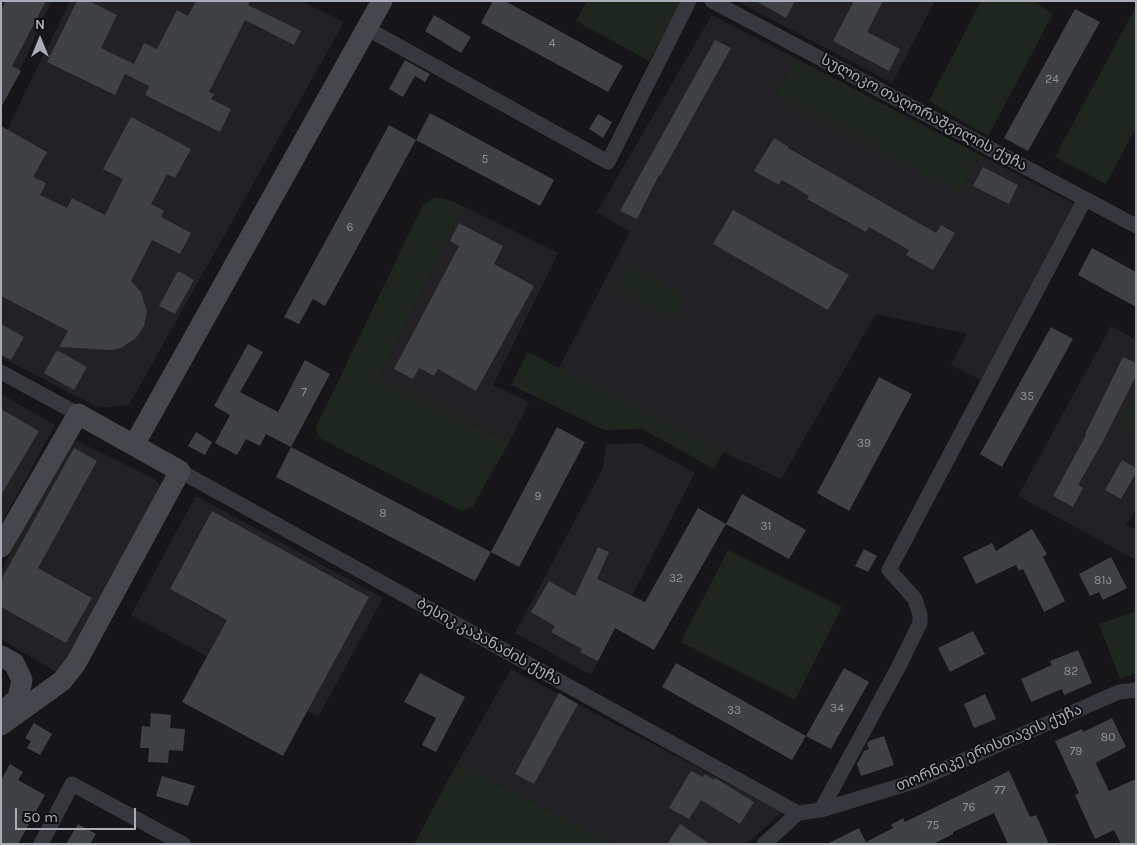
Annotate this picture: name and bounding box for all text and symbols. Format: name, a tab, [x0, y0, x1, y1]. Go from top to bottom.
north arrow	[15, 15, 65, 65]
text: N	[35, 16, 45, 33]
house number: 4	[549, 37, 555, 51]
street label: სულიკო თაღორაშვილის ქუჩა	[818, 51, 1030, 175]
house number: 24	[1045, 73, 1059, 87]
house number: 5	[482, 153, 488, 167]
house number: 6	[347, 221, 353, 235]
house number: 7	[301, 386, 307, 400]
house number: 35	[1020, 390, 1034, 404]
house number: 39	[857, 437, 871, 451]
house number: 9	[535, 490, 541, 504]
house number: 8	[379, 507, 387, 521]
house number: 31	[760, 520, 772, 534]
house number: 32	[669, 572, 683, 586]
house number: 81ა	[1094, 574, 1112, 588]
street label: ბესიკ კაპანაძის ქუჩა	[413, 594, 565, 690]
house number: 82	[1064, 665, 1078, 679]
street label: თორნიკე ერისთავის ქუჩა	[893, 701, 1085, 795]
house number: 34	[830, 702, 844, 716]
house number: 33	[727, 704, 741, 718]
house number: 80	[1101, 731, 1115, 745]
house number: 79	[1070, 745, 1082, 759]
house number: 77	[994, 784, 1006, 798]
scale bar	[18, 798, 139, 830]
house number: 76	[963, 801, 975, 815]
text: 50 m	[23, 808, 58, 826]
house number: 75	[927, 819, 939, 833]

